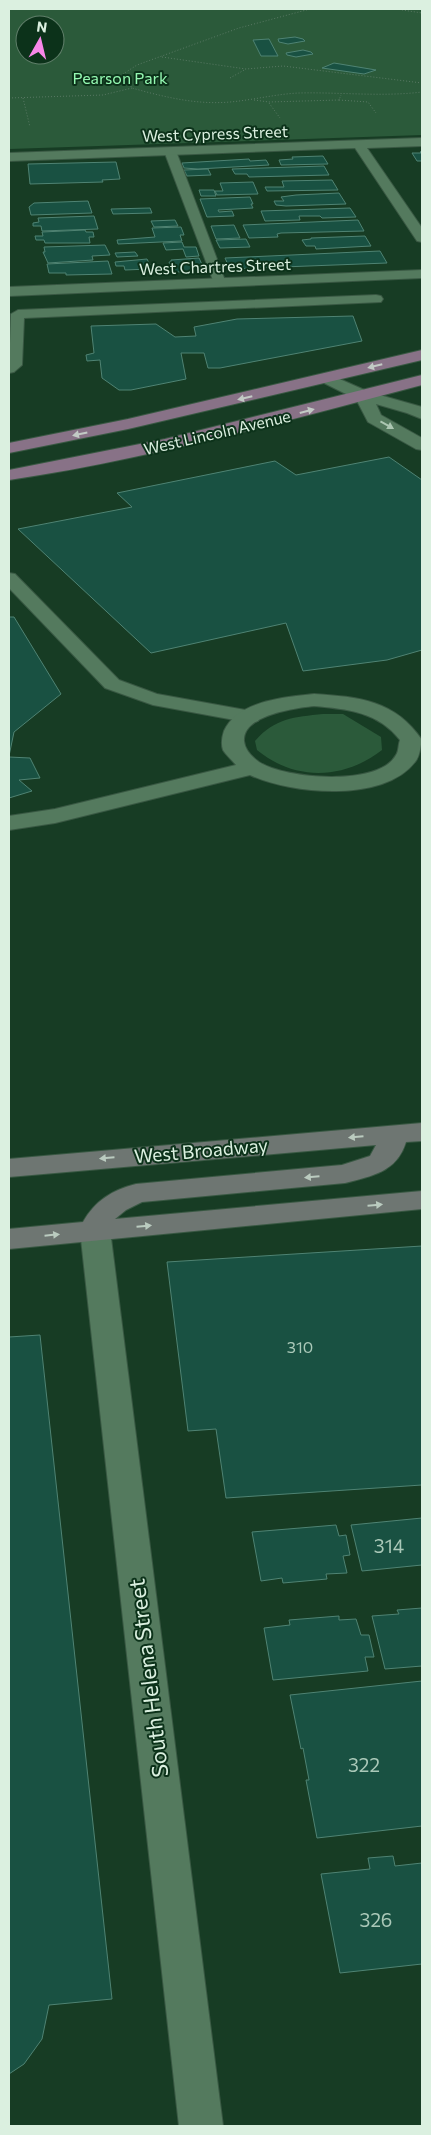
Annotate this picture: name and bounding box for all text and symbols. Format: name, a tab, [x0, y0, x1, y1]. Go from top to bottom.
north arrow	[15, 15, 65, 65]
text: N	[35, 17, 48, 36]
park label: Pearson Park	[72, 68, 168, 87]
street label: West Cypress Street	[142, 121, 289, 145]
street label: West Chartres Street	[139, 254, 292, 278]
one-way arrow	[367, 362, 382, 370]
one-way arrow	[237, 394, 252, 402]
street label: West Lincoln Avenue	[142, 406, 292, 458]
one-way arrow	[300, 407, 315, 415]
one-way arrow	[381, 421, 394, 430]
one-way arrow	[72, 430, 88, 438]
street label: West Broadway	[133, 1133, 269, 1167]
one-way arrow	[348, 1134, 364, 1142]
one-way arrow	[99, 1154, 115, 1162]
one-way arrow	[304, 1173, 320, 1181]
one-way arrow	[368, 1201, 384, 1209]
one-way arrow	[136, 1222, 152, 1230]
one-way arrow	[44, 1230, 60, 1238]
house number: 310	[287, 1337, 313, 1356]
house number: 314	[374, 1534, 404, 1557]
street label: South Helena Street	[122, 1577, 174, 1779]
house number: 322	[348, 1753, 380, 1776]
house number: 326	[360, 1908, 392, 1931]

